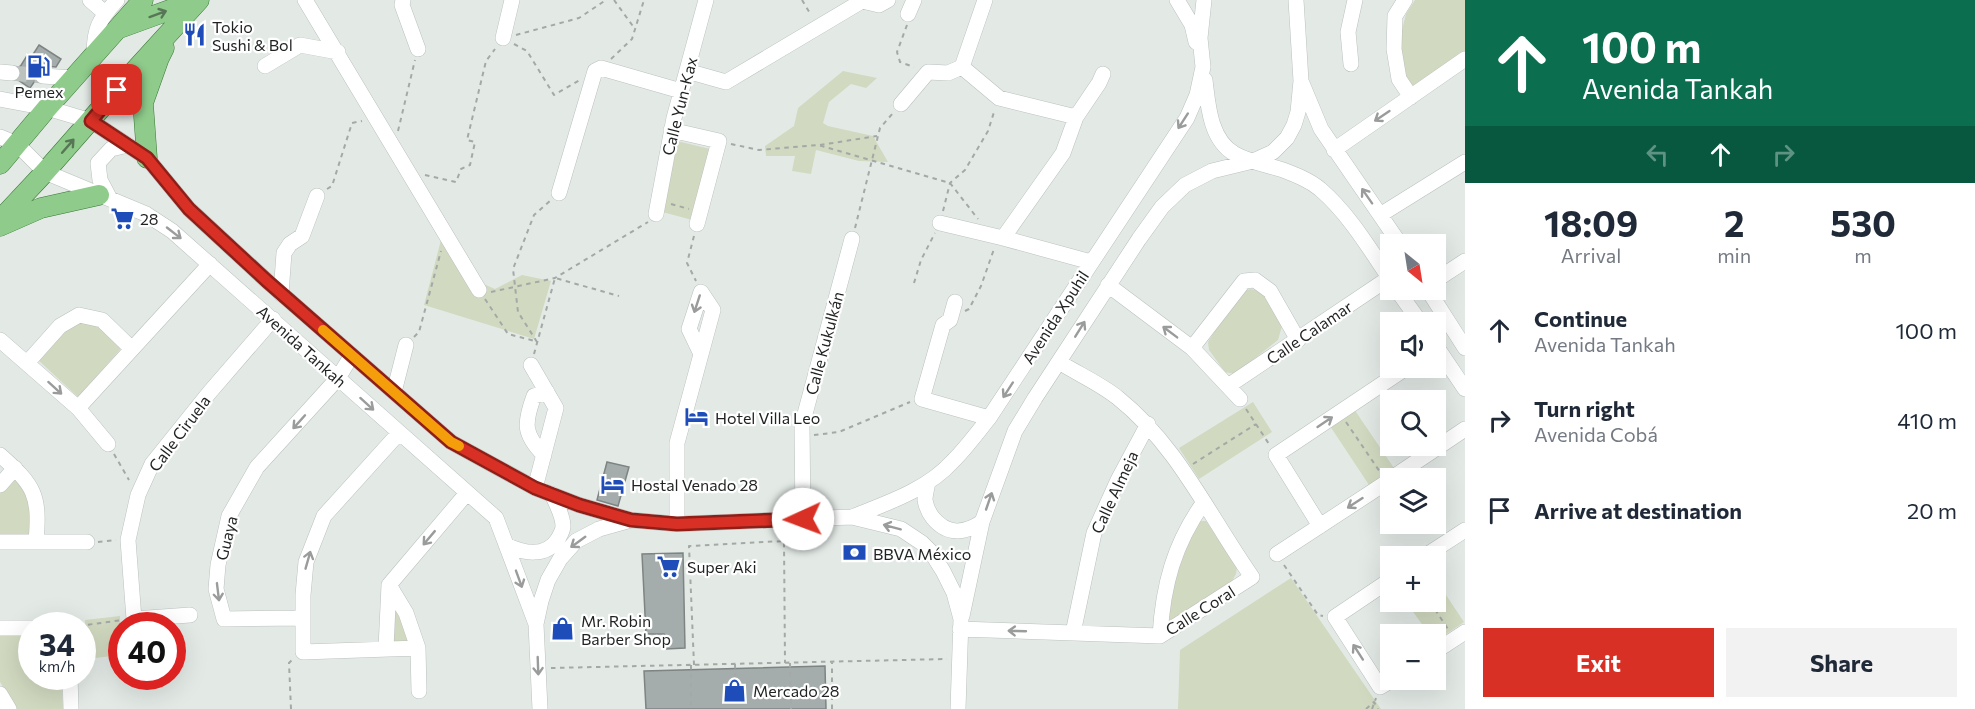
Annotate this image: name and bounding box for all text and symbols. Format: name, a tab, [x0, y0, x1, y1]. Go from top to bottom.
one-way arrow	[148, 8, 167, 19]
place label: Tokio Sushi & Bol	[212, 17, 293, 54]
text: 100 m	[1582, 20, 1702, 72]
restaurant icon: Tokio Sushi & Bol	[181, 22, 207, 48]
icon: ahead	[1483, 24, 1561, 102]
fuel station icon: Pemex	[26, 53, 52, 79]
street label: Calle Yun-Kax	[658, 54, 701, 157]
pin	[91, 64, 142, 115]
text: Avenida Tankah	[1582, 72, 1773, 105]
icon: arrive	[100, 73, 133, 106]
place label: Pemex	[14, 82, 64, 101]
one-way arrow	[1375, 110, 1391, 122]
one-way arrow	[1177, 112, 1189, 129]
icon: left	[1641, 138, 1674, 171]
icon: ahead	[1704, 138, 1737, 171]
icon: right	[1767, 138, 1800, 171]
one-way arrow	[61, 139, 75, 154]
one-way arrow	[1361, 189, 1373, 205]
text: 18:09	[1544, 200, 1638, 244]
text: 2	[1724, 200, 1744, 244]
text: 530	[1830, 200, 1896, 244]
supermarket icon: 28	[109, 205, 135, 231]
place label: 28	[140, 209, 159, 228]
one-way arrow	[165, 227, 181, 239]
north arrow	[1380, 234, 1446, 300]
map controls	[1380, 234, 1446, 690]
text: Arrival	[1561, 243, 1621, 267]
text: min	[1717, 243, 1751, 267]
text: m	[1854, 243, 1872, 267]
street label: Avenida Xpuhil	[1018, 267, 1092, 367]
street label: Calle Kukulkán	[801, 289, 847, 397]
one-way arrow	[691, 294, 702, 313]
street label: Calle Calamar	[1262, 296, 1356, 368]
street label: Avenida Tankah	[254, 301, 350, 391]
text: Continue	[1534, 305, 1627, 332]
button: sound	[1380, 312, 1446, 378]
icon: ahead	[1483, 314, 1516, 347]
text: 100 m	[1895, 317, 1957, 344]
one-way arrow	[1073, 321, 1086, 338]
one-way arrow	[1163, 325, 1179, 338]
text: Avenida Tankah	[1534, 332, 1676, 356]
one-way arrow	[47, 381, 62, 395]
one-way arrow	[1001, 381, 1014, 398]
button: search	[1380, 390, 1446, 456]
street label: Calle Ciruela	[144, 391, 214, 475]
text: Turn right	[1534, 395, 1635, 422]
one-way arrow	[359, 397, 374, 411]
hotel icon: Hotel Villa Leo	[684, 404, 710, 430]
icon: right	[1483, 404, 1516, 437]
text: 410 m	[1897, 407, 1957, 434]
place label: Hotel Villa Leo	[715, 408, 820, 427]
one-way arrow	[292, 414, 306, 429]
one-way arrow	[1316, 416, 1333, 428]
text: Avenida Cobá	[1534, 422, 1658, 446]
street label: Calle Almeja	[1087, 448, 1141, 536]
button: layers	[1380, 468, 1446, 534]
hotel icon: Hostal Venado 28	[600, 471, 626, 497]
place label: Hostal Venado 28	[631, 475, 758, 494]
position arrow	[771, 487, 835, 551]
one-way arrow	[985, 492, 996, 511]
icon: arrive	[1483, 494, 1516, 527]
one-way arrow	[1348, 497, 1364, 509]
text: Arrive at destination	[1534, 497, 1742, 524]
text: 20 m	[1907, 497, 1957, 524]
street label: Guaya	[211, 514, 241, 562]
one-way arrow	[883, 521, 902, 532]
one-way arrow	[422, 530, 436, 545]
one-way arrow	[570, 535, 586, 548]
bank icon: BBVA México	[842, 540, 868, 566]
place label: BBVA México	[873, 544, 971, 563]
button: +	[1380, 546, 1446, 612]
one-way arrow	[303, 551, 314, 570]
supermarket icon: Super Aki	[656, 553, 682, 579]
place label: Super Aki	[687, 557, 757, 576]
one-way arrow	[515, 569, 526, 587]
one-way arrow	[213, 581, 224, 601]
street label: Calle Coral	[1162, 581, 1238, 639]
place label: Mr. Robin Barber Shop	[581, 611, 671, 648]
speed limit sign: 40	[108, 612, 186, 690]
shop icon: Mr. Robin Barber Shop	[550, 616, 576, 642]
button: −	[1380, 624, 1446, 690]
text: 34	[39, 625, 75, 662]
one-way arrow	[1007, 625, 1027, 637]
button: Exit	[1483, 628, 1714, 697]
button: Share	[1726, 628, 1957, 697]
one-way arrow	[1351, 644, 1364, 661]
one-way arrow	[532, 656, 543, 676]
text: km/h	[39, 657, 75, 675]
shop icon: Mercado 28	[722, 677, 748, 703]
place label: Mercado 28	[753, 681, 840, 700]

